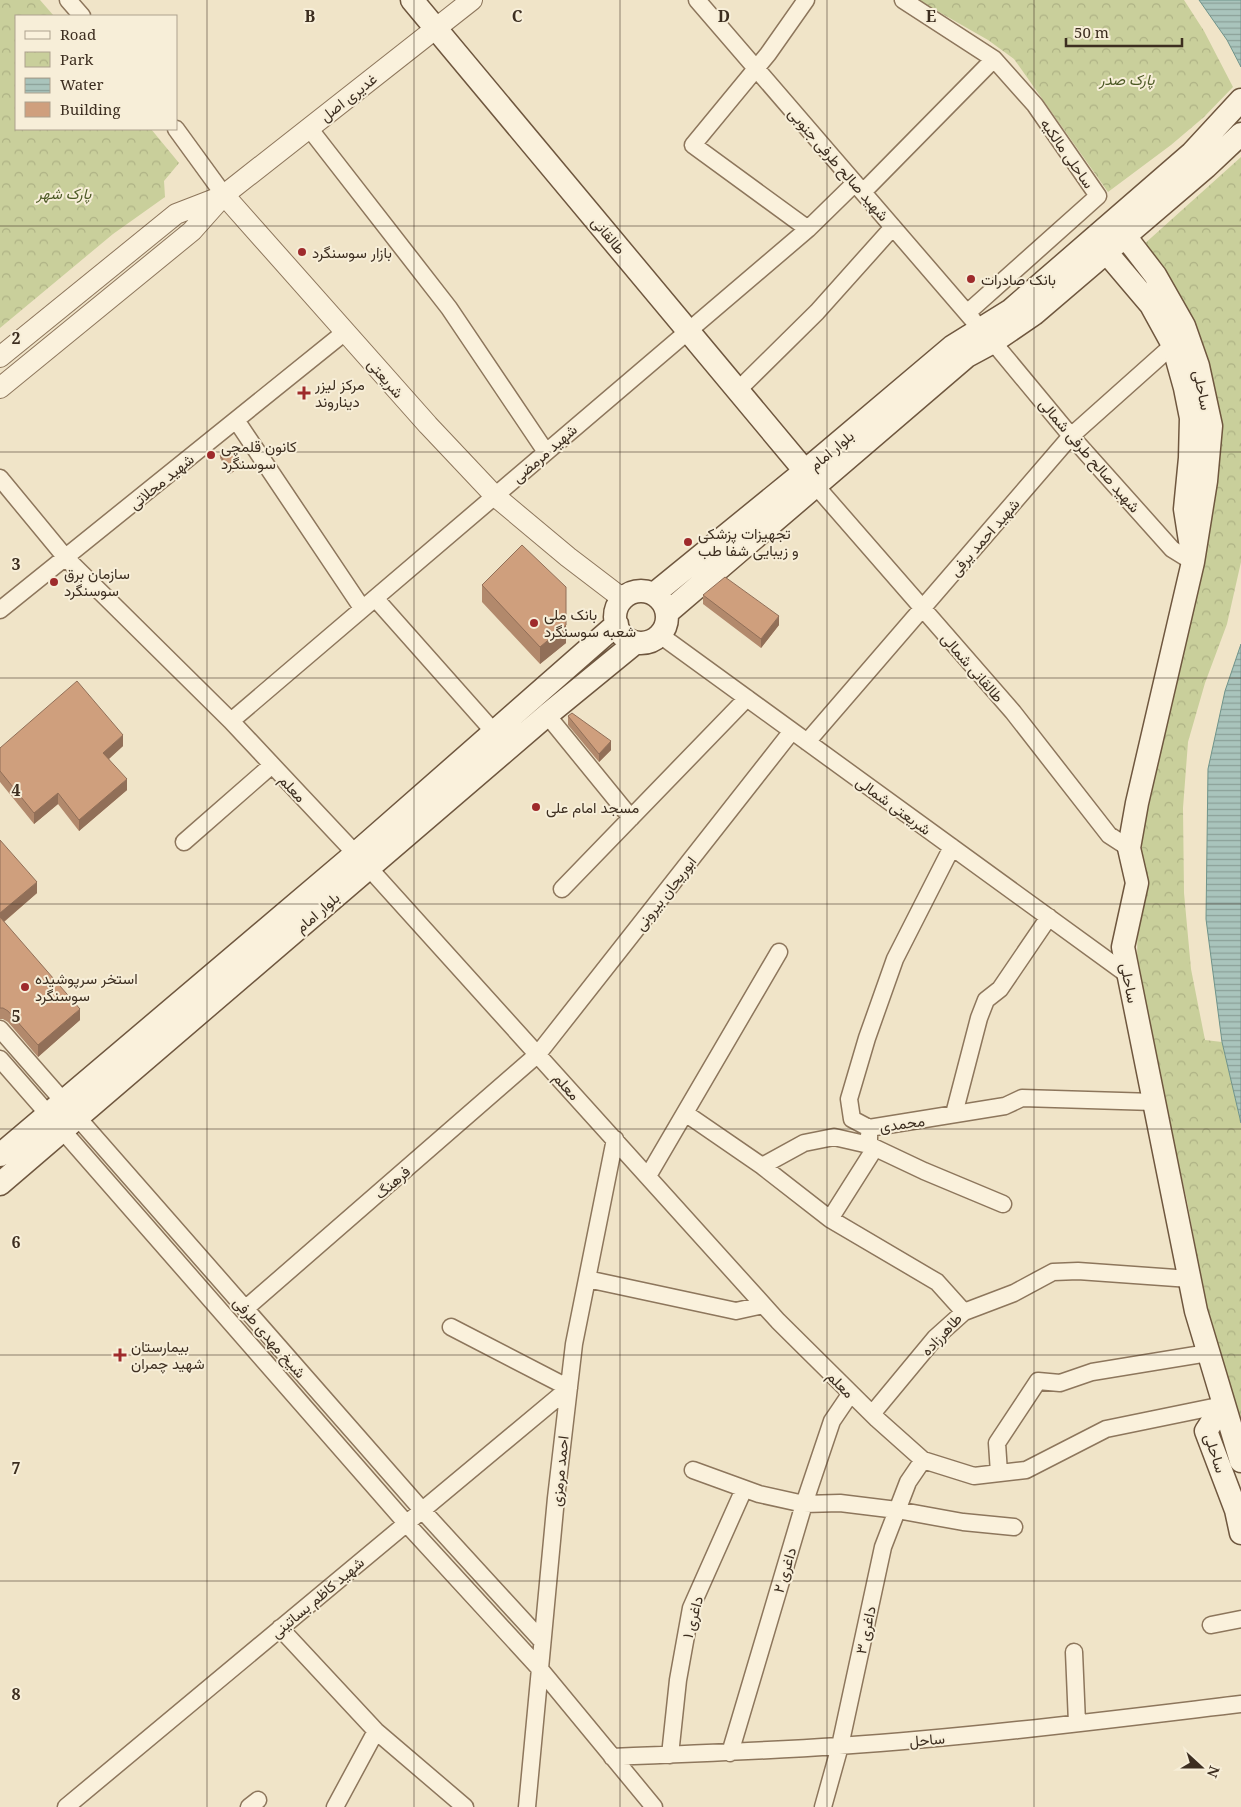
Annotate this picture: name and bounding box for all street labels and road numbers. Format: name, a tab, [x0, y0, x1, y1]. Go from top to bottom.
street label: غدیری اصل	[315, 68, 381, 126]
street label: شهید صالح طرفی جنوبی	[783, 103, 894, 226]
street label: ساحلی مالکیه	[1036, 114, 1100, 193]
street label: طالقانی	[587, 212, 631, 259]
street label: شریعتی	[363, 354, 409, 403]
street label: ساحلی	[1188, 368, 1217, 412]
street label: شهید صالح طرفی شمالی	[1033, 394, 1145, 518]
street label: شهید مرمضی	[507, 419, 581, 488]
street label: بلوار امام	[804, 425, 858, 475]
street label: شهید محلاتی	[124, 449, 198, 514]
street label: شهید احمد یرفی	[945, 494, 1024, 581]
street label: طالقانی شمالی	[937, 628, 1009, 707]
street label: معلم	[274, 770, 311, 807]
street label: شریعتی شمالی	[852, 771, 936, 840]
street label: ابوریحان بیرونی	[630, 852, 701, 935]
street label: بلوار امام	[291, 887, 344, 938]
street label: ساحلی	[1115, 961, 1144, 1005]
street label: معلم	[549, 1068, 585, 1105]
street label: محمدی	[878, 1110, 926, 1137]
street label: فرهنگ	[370, 1161, 414, 1203]
street label: شیخ مهدی طرفی	[228, 1292, 311, 1383]
street label: طاهرزاده	[916, 1308, 966, 1360]
street label: معلم	[822, 1366, 859, 1403]
street label: ساحلی	[1199, 1431, 1232, 1476]
street label: احمد مرمزی	[545, 1435, 574, 1507]
street label: داغری ۲	[768, 1545, 801, 1596]
street label: شهید کاظم بساتینی	[266, 1552, 369, 1643]
street label: داغری ۱	[677, 1594, 708, 1641]
street label: داغری ۳	[850, 1604, 881, 1656]
street label: ساحل	[908, 1727, 946, 1751]

